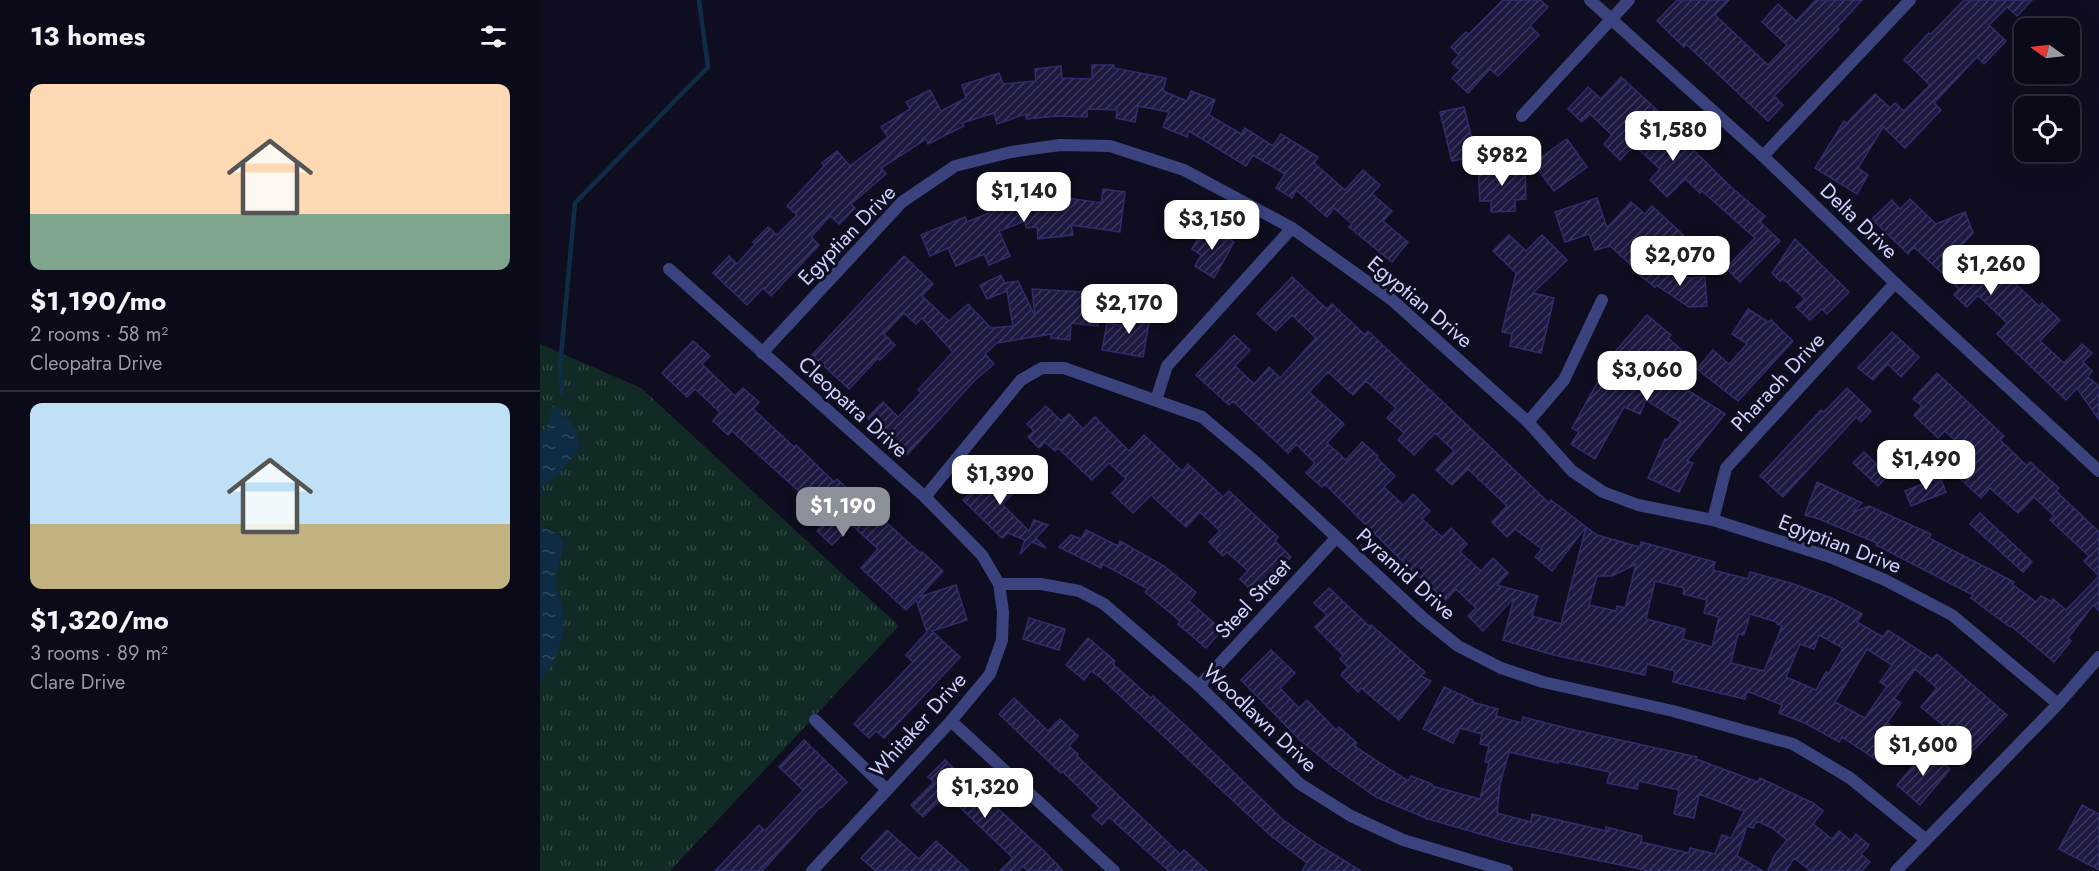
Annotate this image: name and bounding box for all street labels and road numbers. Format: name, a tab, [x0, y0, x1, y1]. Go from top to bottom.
street label: Delta Drive	[1813, 176, 1905, 266]
street label: Egyptian Drive	[791, 178, 903, 292]
street label: Egyptian Drive	[1361, 249, 1479, 355]
street label: Pharaoh Drive	[1724, 326, 1832, 438]
street label: Cleopatra Drive	[791, 349, 915, 465]
street label: Egyptian Drive	[1774, 507, 1906, 581]
street label: Pyramid Drive	[1350, 521, 1463, 627]
street label: Steel Street	[1208, 552, 1298, 646]
street label: Woodlawn Drive	[1196, 657, 1324, 779]
street label: Whitaker Drive	[863, 666, 974, 784]

